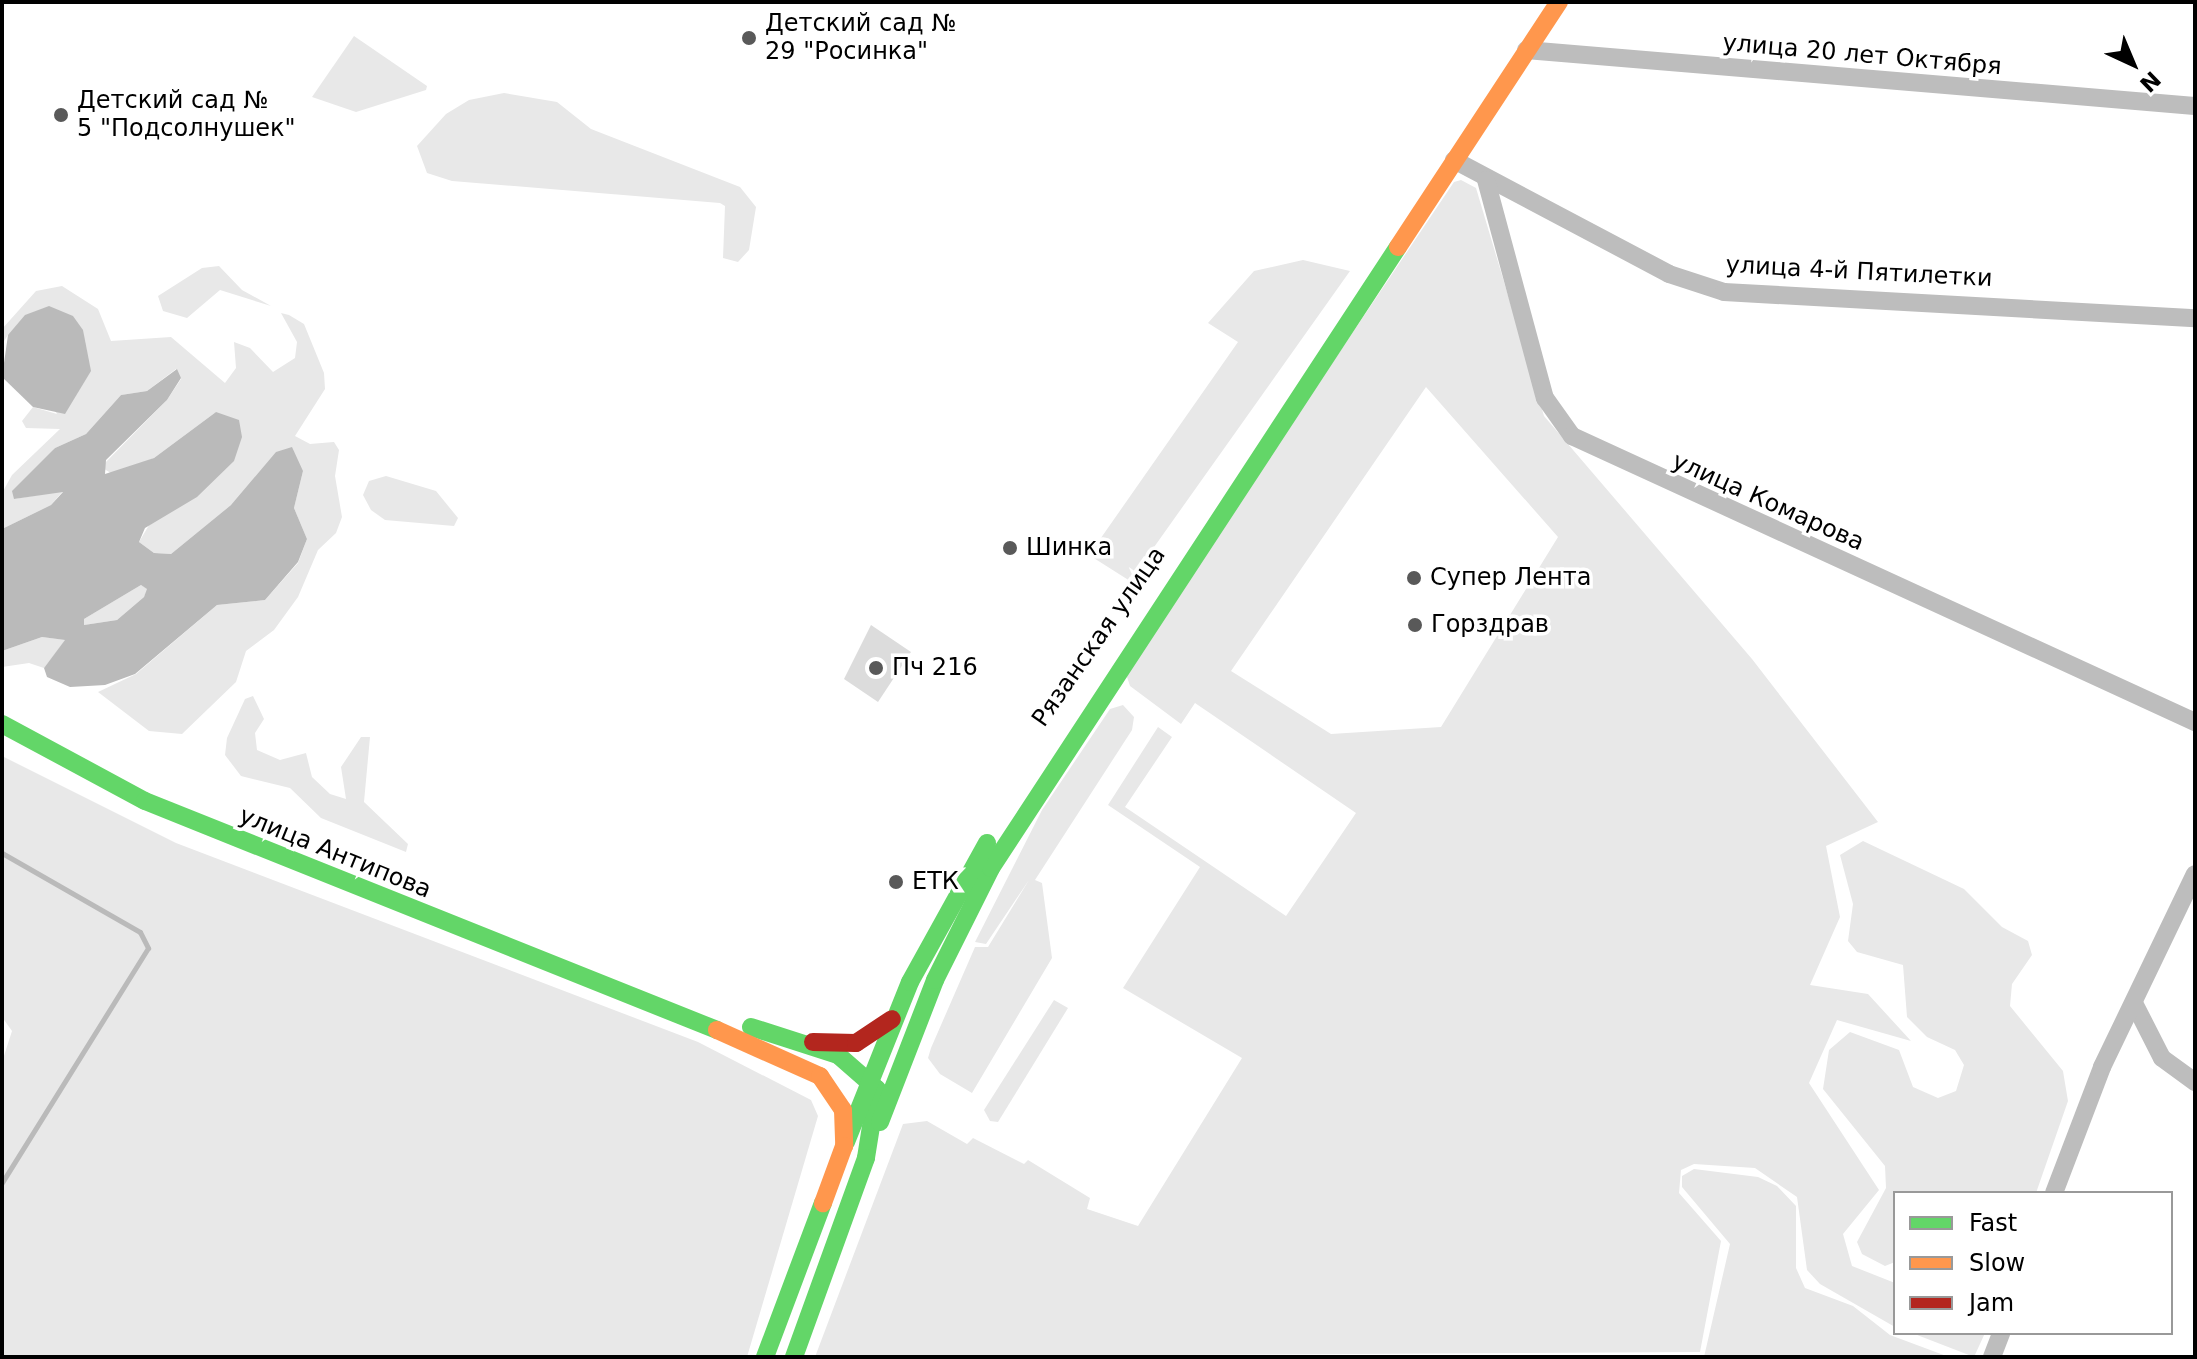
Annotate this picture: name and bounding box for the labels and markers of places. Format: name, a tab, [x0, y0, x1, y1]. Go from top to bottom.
place label: Детский сад № 29 "Росинка"	[765, 10, 956, 66]
marker: Детский сад № 29 "Росинка"	[740, 29, 758, 47]
place label: Детский сад № 5 "Подсолнушек"	[77, 87, 296, 143]
marker: Детский сад № 5 "Подсолнушек"	[52, 106, 70, 124]
place label: Шинка	[1026, 534, 1112, 562]
marker: Шинка	[1001, 539, 1019, 557]
place label: Супер Лента	[1430, 564, 1591, 592]
marker: Супер Лента	[1405, 569, 1423, 587]
place label: Горздрав	[1431, 611, 1549, 639]
marker: Горздрав	[1406, 616, 1424, 634]
place label: Пч 216	[892, 654, 978, 682]
marker: Пч 216	[867, 659, 885, 677]
place label: ЕТК	[912, 868, 959, 896]
marker: ЕТК	[887, 873, 905, 891]

